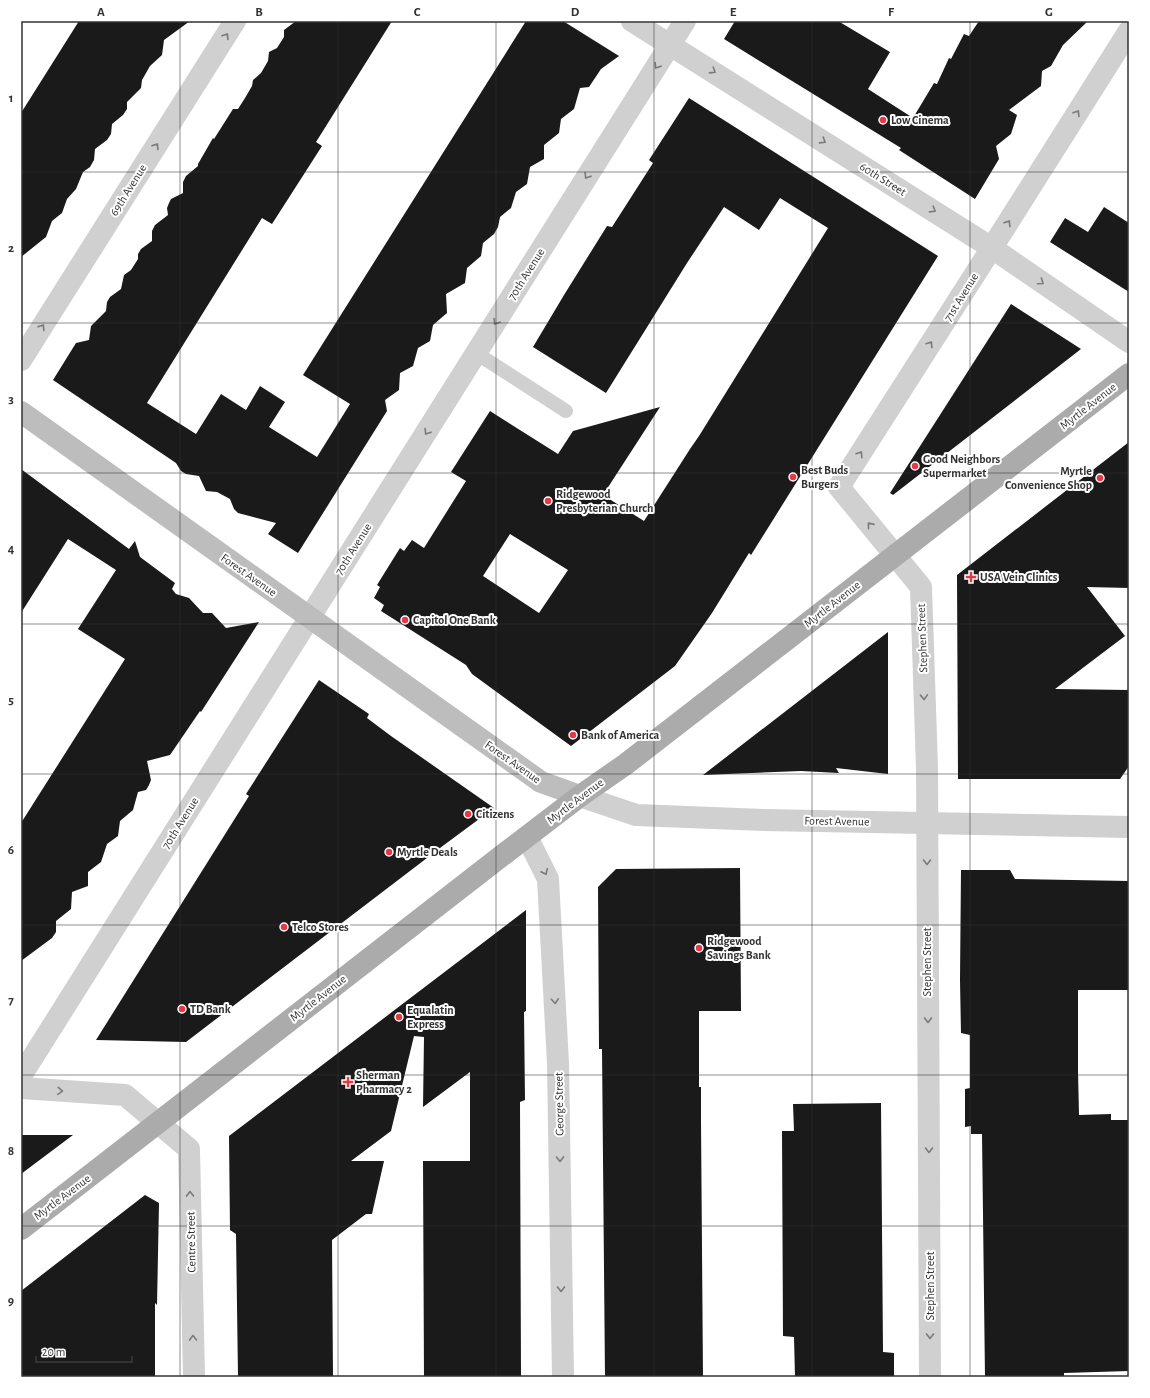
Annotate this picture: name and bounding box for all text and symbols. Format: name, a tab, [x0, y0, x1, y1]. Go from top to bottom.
text: A	[97, 6, 105, 19]
text: B	[255, 6, 263, 19]
text: C	[414, 6, 421, 19]
text: D	[571, 6, 580, 19]
text: E	[730, 6, 737, 19]
text: F	[888, 6, 895, 19]
text: G	[1045, 6, 1053, 19]
one-way arrow	[221, 33, 228, 40]
one-way arrow	[654, 62, 661, 69]
one-way arrow	[709, 67, 716, 74]
text: 1	[9, 92, 13, 105]
one-way arrow	[1073, 110, 1080, 117]
place label: Low Cinema	[891, 114, 949, 126]
marker: Low Cinema	[878, 115, 888, 125]
one-way arrow	[819, 136, 826, 144]
one-way arrow	[151, 143, 159, 150]
street label: 60th Street	[858, 160, 908, 198]
street label: 69th Avenue	[107, 162, 149, 218]
one-way arrow	[585, 172, 592, 179]
one-way arrow	[929, 205, 936, 213]
one-way arrow	[1003, 220, 1011, 227]
text: 2	[8, 242, 14, 255]
street label: 70th Avenue	[505, 246, 547, 302]
street label: 71st Avenue	[942, 271, 980, 323]
one-way arrow	[1037, 277, 1044, 284]
one-way arrow	[494, 317, 501, 324]
one-way arrow	[37, 324, 45, 331]
one-way arrow	[926, 342, 933, 349]
street label: Myrtle Avenue	[1058, 380, 1119, 432]
text: 3	[8, 393, 14, 406]
one-way arrow	[424, 428, 431, 435]
one-way arrow	[855, 451, 863, 458]
place label: Good Neighbors Supermarket	[923, 453, 1001, 479]
marker: Good Neighbors Supermarket	[910, 461, 920, 471]
place label: Best Buds Burgers	[801, 464, 849, 490]
place label: Myrtle Convenience Shop	[1005, 465, 1092, 491]
marker: Best Buds Burgers	[788, 472, 798, 482]
marker: Myrtle Convenience Shop	[1095, 473, 1105, 483]
place label: Ridgewood Presbyterian Church	[556, 488, 653, 515]
marker: Ridgewood Presbyterian Church	[543, 496, 553, 506]
street label: 70th Avenue	[332, 521, 374, 577]
one-way arrow	[868, 522, 875, 530]
text: 4	[8, 543, 15, 556]
street label: Forest Avenue	[219, 551, 279, 599]
marker: USA Vein Clinics	[965, 571, 977, 583]
place label: USA Vein Clinics	[980, 571, 1058, 583]
street label: Myrtle Avenue	[802, 578, 863, 630]
street label: Stephen Street	[915, 603, 929, 673]
place label: Capitol One Bank	[413, 614, 496, 626]
marker: Capitol One Bank	[400, 615, 410, 625]
text: 5	[8, 694, 14, 707]
one-way arrow	[920, 694, 929, 700]
place label: Bank of America	[581, 729, 659, 741]
marker: Bank of America	[568, 730, 578, 740]
street label: Forest Avenue	[483, 738, 543, 786]
street label: Myrtle Avenue	[544, 776, 606, 827]
street label: 70th Avenue	[159, 795, 201, 851]
place label: Citizens	[476, 808, 515, 820]
marker: Citizens	[463, 809, 473, 819]
street label: Forest Avenue	[804, 814, 870, 828]
text: 6	[8, 844, 14, 857]
place label: Myrtle Deals	[397, 846, 458, 859]
marker: Myrtle Deals	[384, 847, 394, 857]
one-way arrow	[923, 859, 931, 865]
one-way arrow	[540, 868, 548, 875]
place label: Telco Stores	[292, 921, 349, 933]
marker: Telco Stores	[279, 922, 289, 932]
street label: Stephen Street	[921, 927, 933, 997]
place label: Ridgewood Savings Bank	[707, 935, 771, 961]
marker: Ridgewood Savings Bank	[694, 943, 704, 953]
street label: Myrtle Avenue	[288, 972, 349, 1024]
text: 7	[8, 994, 14, 1007]
one-way arrow	[550, 998, 559, 1004]
place label: TD Bank	[190, 1003, 231, 1015]
marker: TD Bank	[177, 1004, 187, 1014]
place label: Equalatin Express	[407, 1004, 454, 1030]
marker: Equalatin Express	[394, 1012, 404, 1022]
one-way arrow	[924, 1017, 932, 1023]
place label: Sherman Pharmacy 2	[356, 1069, 412, 1096]
street label: George Street	[552, 1072, 566, 1136]
marker: Sherman Pharmacy 2	[343, 1077, 353, 1087]
one-way arrow	[57, 1086, 63, 1095]
text: 8	[8, 1145, 14, 1158]
one-way arrow	[925, 1147, 933, 1153]
one-way arrow	[556, 1156, 564, 1162]
street label: Myrtle Avenue	[31, 1172, 93, 1223]
one-way arrow	[186, 1191, 194, 1197]
street label: Centre Street	[184, 1211, 198, 1273]
street label: Stephen Street	[924, 1251, 936, 1321]
one-way arrow	[557, 1286, 565, 1292]
text: 9	[8, 1295, 14, 1308]
one-way arrow	[926, 1333, 934, 1339]
one-way arrow	[189, 1335, 197, 1341]
scale bar	[36, 1338, 132, 1364]
text: 20 m	[42, 1346, 65, 1358]

